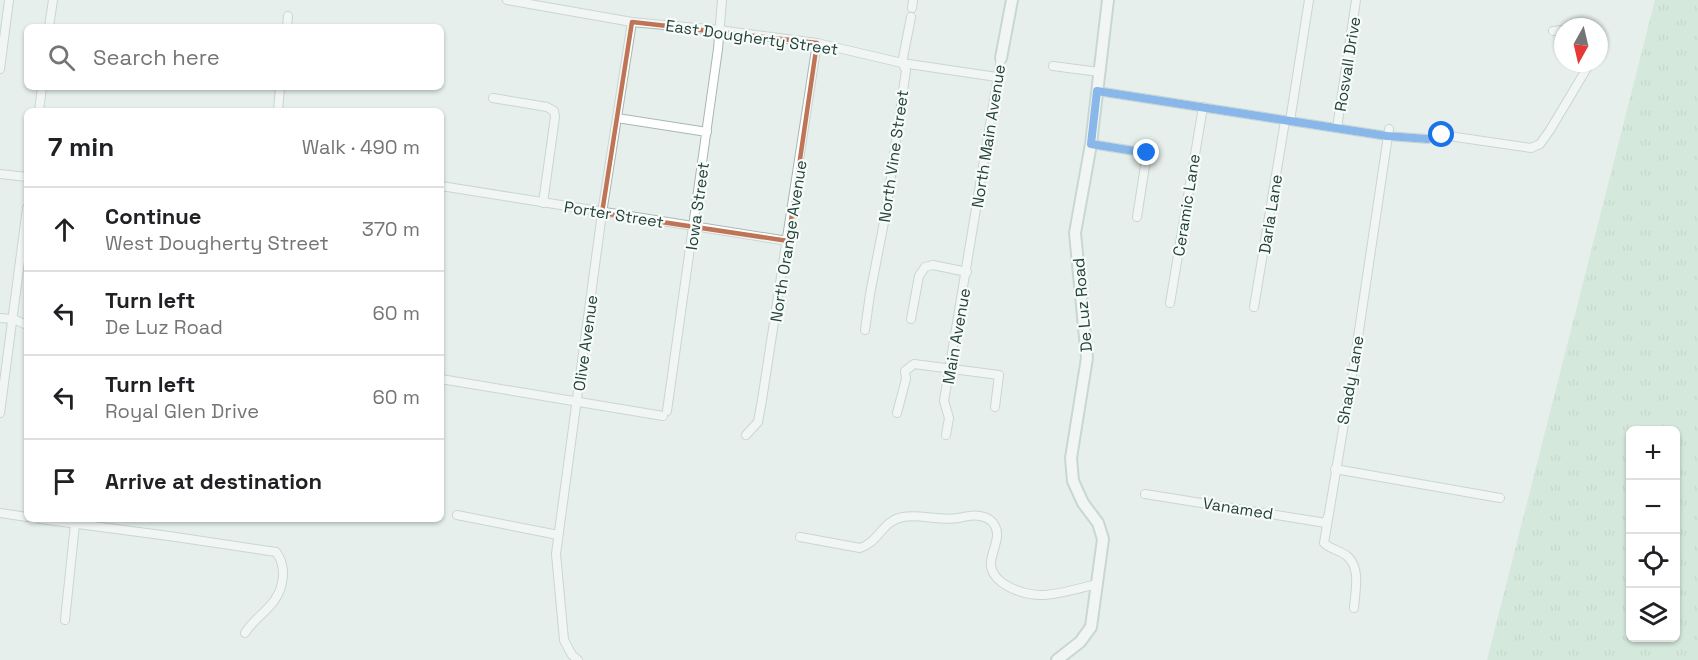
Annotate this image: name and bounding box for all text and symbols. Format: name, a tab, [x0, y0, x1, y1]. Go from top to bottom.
street label: East Dougherty Street	[664, 15, 839, 60]
street label: Rosvall Drive	[1330, 15, 1365, 113]
north arrow	[1554, 18, 1608, 72]
search box	[24, 24, 444, 90]
icon: search	[45, 41, 78, 74]
text: Search here	[93, 43, 220, 71]
street label: North Main Avenue	[967, 63, 1010, 209]
street label: North Vine Street	[874, 88, 913, 224]
route start	[1428, 121, 1454, 147]
text: 7 min	[48, 130, 114, 164]
text: Walk · 490 m	[302, 134, 420, 160]
route end	[1133, 139, 1159, 165]
street label: Ceramic Lane	[1168, 152, 1205, 258]
street label: North Orange Avenue	[765, 159, 812, 323]
street label: Iowa Street	[681, 161, 714, 251]
street label: Darla Lane	[1254, 173, 1287, 255]
street label: Porter Street	[562, 196, 665, 233]
text: Continue	[105, 202, 201, 230]
icon: ahead	[48, 213, 81, 246]
text: 370 m	[362, 216, 420, 242]
text: West Dougherty Street	[105, 230, 329, 256]
street label: De Luz Road	[1068, 257, 1097, 353]
text: Turn left	[105, 286, 195, 314]
street label: Main Avenue	[938, 286, 975, 386]
street label: Olive Avenue	[568, 294, 603, 392]
icon: left	[48, 297, 81, 330]
text: 60 m	[373, 300, 420, 326]
text: De Luz Road	[105, 314, 223, 340]
street label: Shady Lane	[1332, 334, 1369, 426]
text: Turn left	[105, 370, 195, 398]
icon: left	[48, 381, 81, 414]
text: 60 m	[373, 384, 420, 410]
text: Royal Glen Drive	[105, 398, 259, 424]
map controls	[1626, 426, 1680, 642]
button: +	[1626, 426, 1680, 480]
icon: arrive	[48, 465, 81, 498]
text: Arrive at destination	[105, 467, 322, 495]
button: −	[1626, 480, 1680, 534]
street label: Vanamed	[1201, 493, 1275, 524]
button: locate	[1626, 534, 1680, 588]
button: layers	[1626, 588, 1680, 642]

